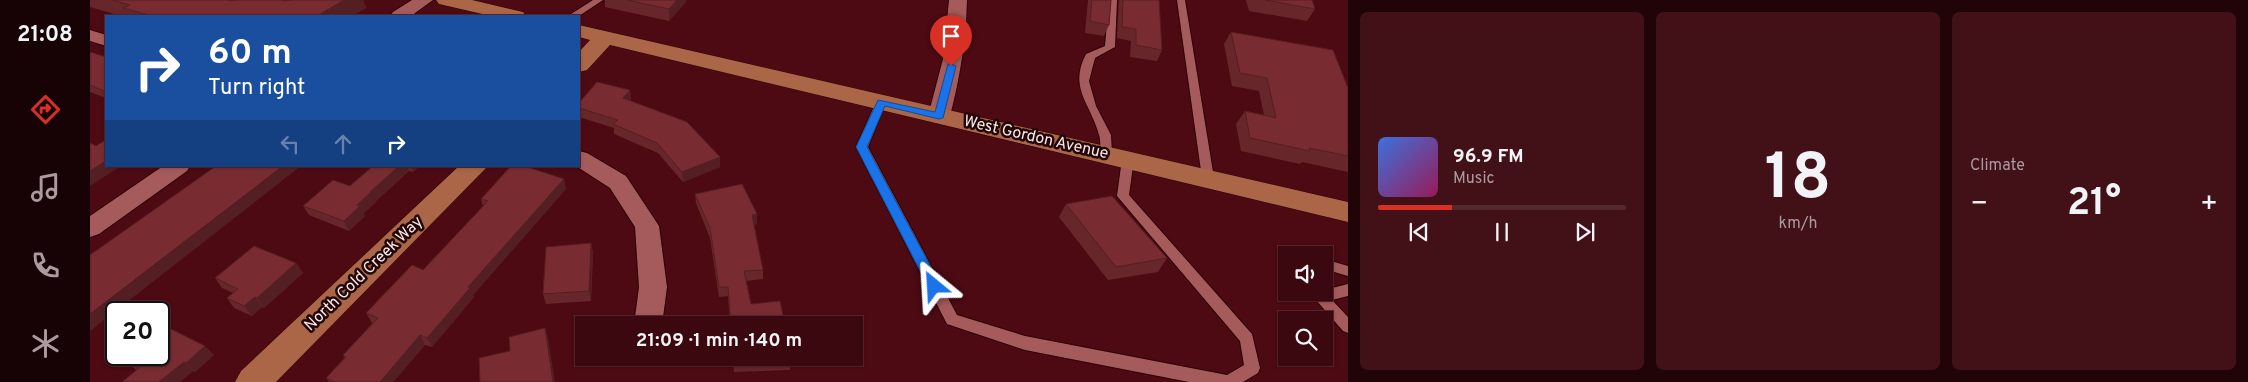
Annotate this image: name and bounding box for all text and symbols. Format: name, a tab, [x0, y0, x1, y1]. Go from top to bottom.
pin	[930, 15, 972, 66]
text: 21:08	[17, 22, 73, 49]
icon: arrive	[937, 22, 965, 50]
text: 60 m	[208, 32, 292, 76]
icon: right	[125, 35, 190, 100]
text: Turn right	[208, 75, 305, 102]
icon: directions	[28, 92, 63, 127]
street label: West Gordon Avenue	[962, 112, 1110, 164]
icon: left	[276, 130, 304, 158]
icon: ahead	[329, 130, 357, 158]
icon: right	[382, 130, 410, 158]
text: 18	[1765, 140, 1831, 222]
text: 96.9 FM	[1453, 145, 1524, 169]
text: Climate	[1970, 156, 2025, 176]
text: Music	[1453, 169, 1494, 189]
icon: music	[28, 170, 63, 205]
text: 21°	[2067, 180, 2121, 229]
text: −	[1970, 187, 1988, 223]
text: +	[2200, 187, 2218, 223]
street label: North Cold Creek Way	[301, 212, 427, 336]
text: km/h	[1779, 214, 1817, 234]
icon: previous	[1405, 218, 1433, 246]
icon: pause	[1488, 218, 1516, 246]
icon: next	[1571, 218, 1599, 246]
map controls	[1278, 246, 1333, 366]
button: sound	[1278, 246, 1333, 301]
icon: phone	[28, 248, 63, 283]
position arrow	[907, 259, 959, 311]
speed limit sign: 20	[105, 301, 170, 366]
button: search	[1278, 311, 1333, 366]
icon: climate	[28, 326, 63, 361]
text: 21:09 · 1 min · 140 m	[636, 329, 802, 353]

